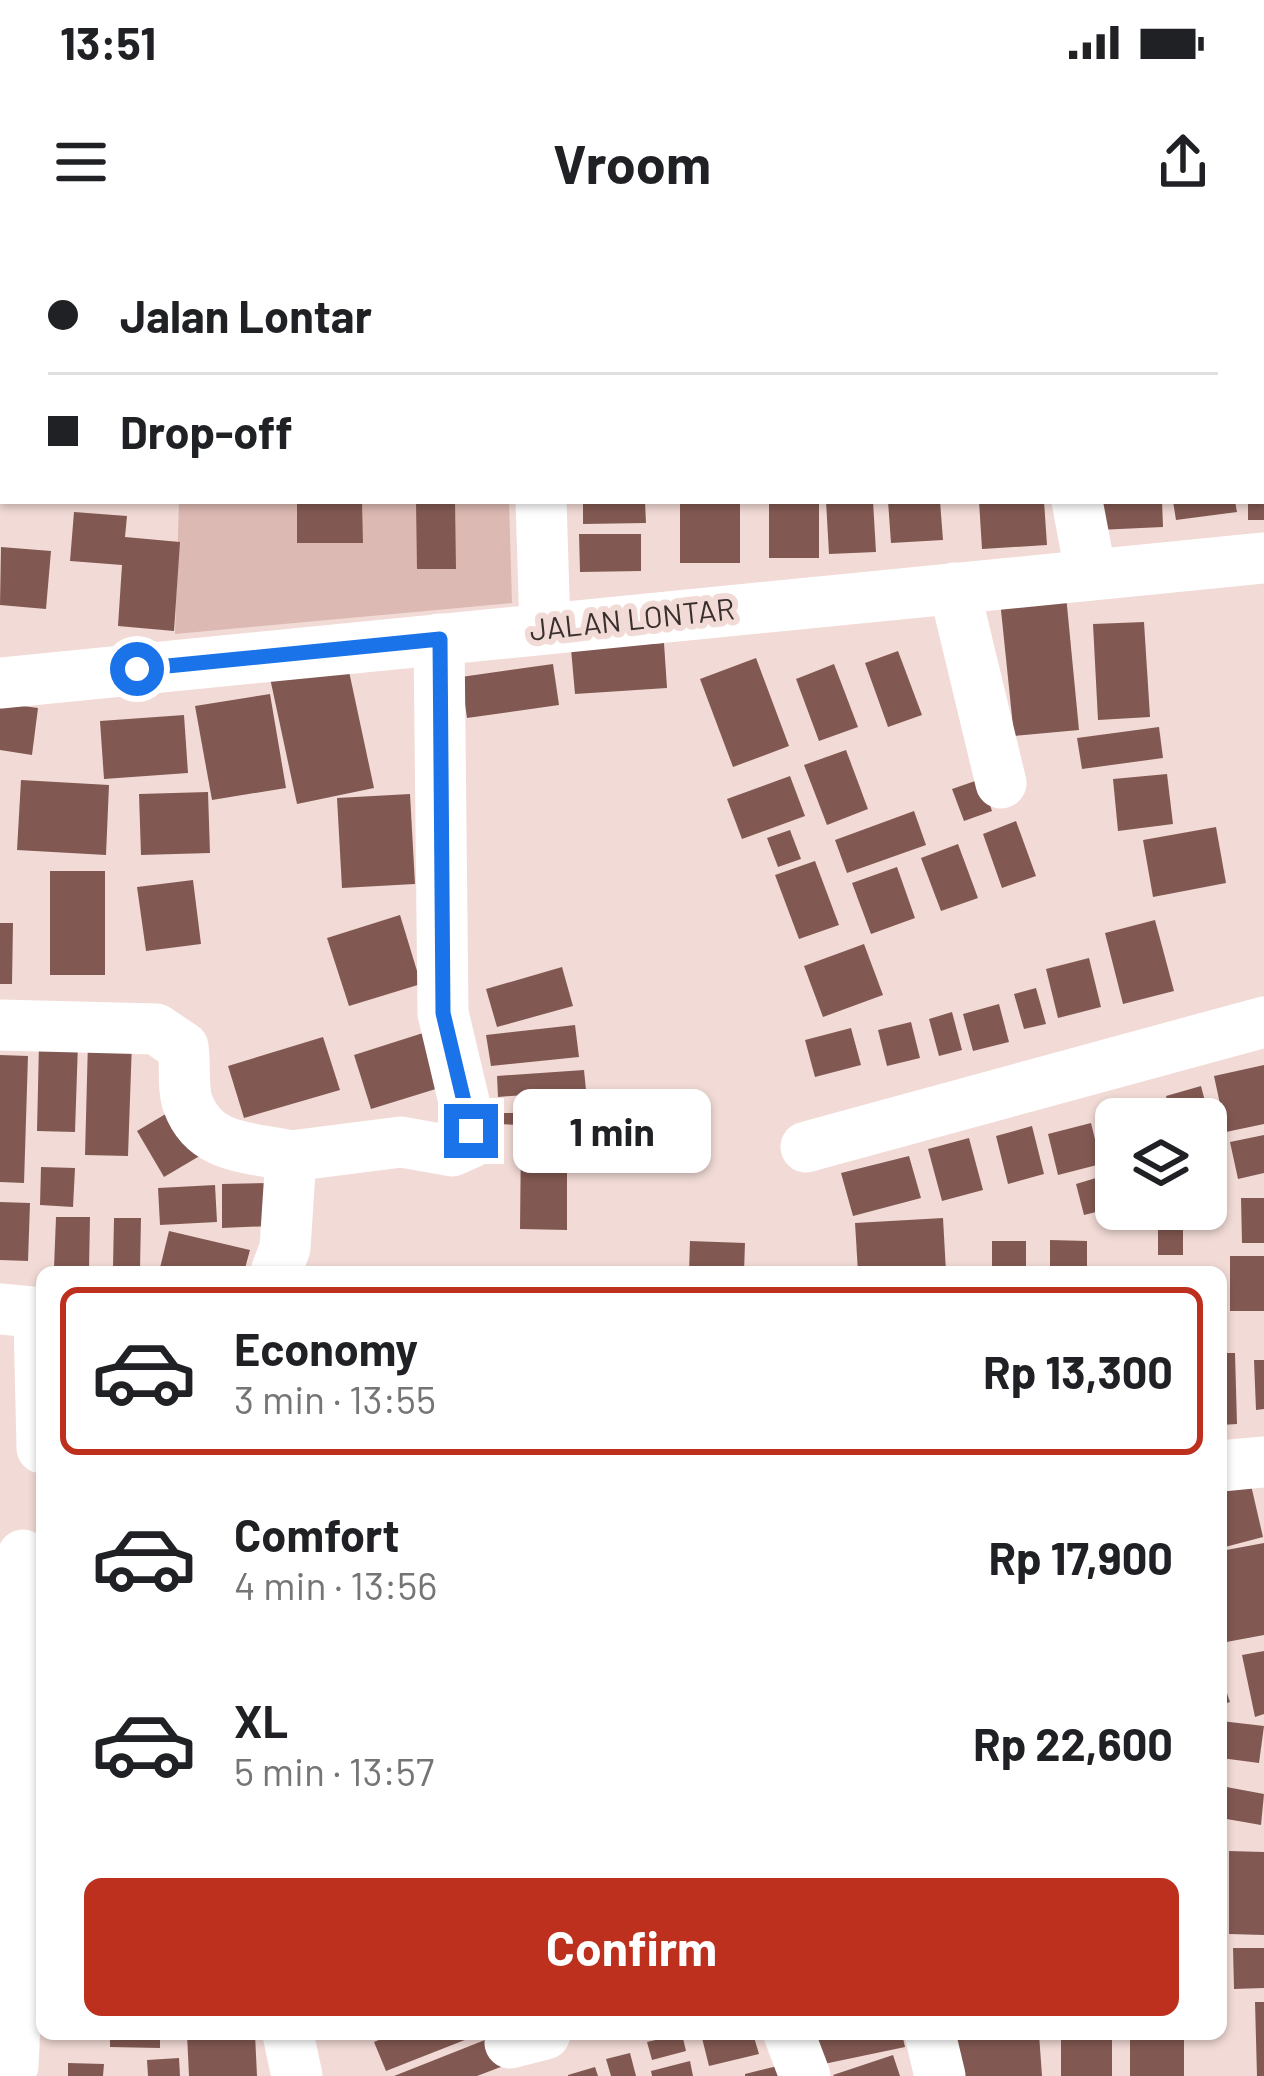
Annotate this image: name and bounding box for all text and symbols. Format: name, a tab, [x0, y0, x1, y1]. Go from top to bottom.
text: 13:51	[60, 15, 156, 69]
icon: menu	[48, 129, 114, 195]
icon: share	[1150, 129, 1216, 195]
text: Vroom	[553, 130, 711, 195]
text: Jalan Lontar	[120, 288, 372, 342]
text: Drop-off	[120, 404, 293, 458]
street label: JALAN LONTAR	[528, 589, 736, 647]
route start	[110, 642, 164, 696]
callout: 1 min	[513, 1089, 711, 1173]
map controls	[1095, 1098, 1227, 1230]
button: layers	[1095, 1098, 1227, 1230]
route end	[444, 1104, 498, 1158]
text: 1 min	[569, 1107, 655, 1154]
icon: car	[90, 1317, 198, 1425]
text: Economy	[234, 1321, 418, 1375]
text: Rp 13,300	[983, 1344, 1173, 1398]
text: 3 min · 13:55	[234, 1375, 436, 1422]
icon: car	[90, 1503, 198, 1611]
text: Comfort	[234, 1507, 400, 1561]
text: Rp 17,900	[988, 1530, 1173, 1584]
text: 4 min · 13:56	[234, 1561, 437, 1608]
icon: car	[90, 1689, 198, 1797]
text: XL	[234, 1693, 288, 1747]
text: Rp 22,600	[973, 1716, 1173, 1770]
text: 5 min · 13:57	[234, 1747, 434, 1794]
button: Confirm	[84, 1878, 1179, 2016]

